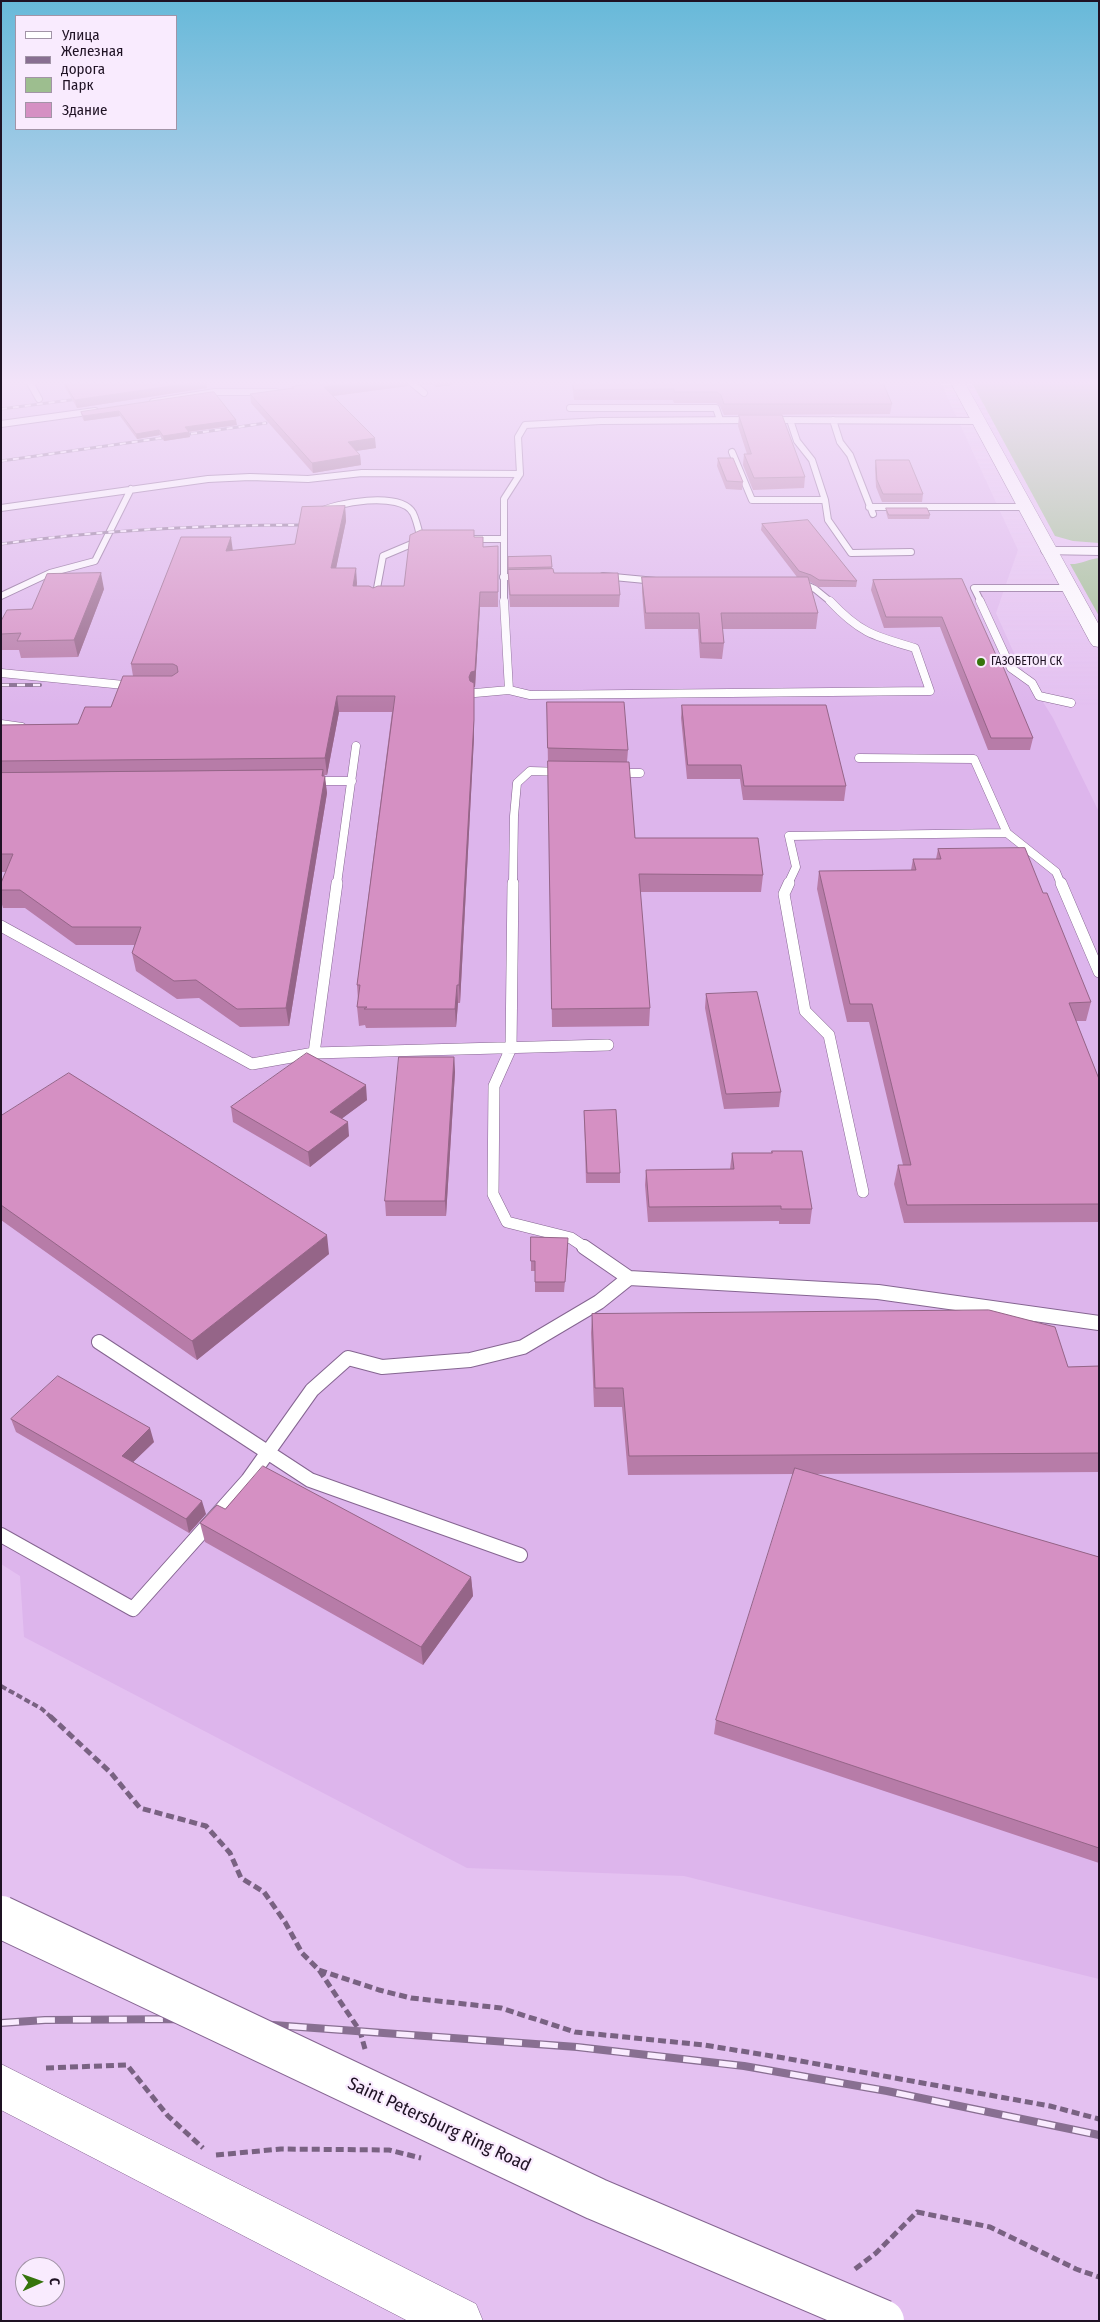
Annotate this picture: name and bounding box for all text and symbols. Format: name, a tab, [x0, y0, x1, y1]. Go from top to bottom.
legend	[15, 15, 178, 130]
text: Улица	[62, 26, 100, 44]
text: Железная дорога	[61, 42, 123, 78]
text: Парк	[62, 76, 93, 94]
text: Здание	[62, 101, 108, 119]
place label: ГАЗОБЕТОН СК	[991, 655, 1062, 669]
marker: ГАЗОБЕТОН СК	[975, 656, 987, 668]
street label: Saint Petersburg Ring Road	[344, 2073, 534, 2177]
north arrow	[15, 2257, 65, 2307]
text: С	[46, 2278, 63, 2285]

